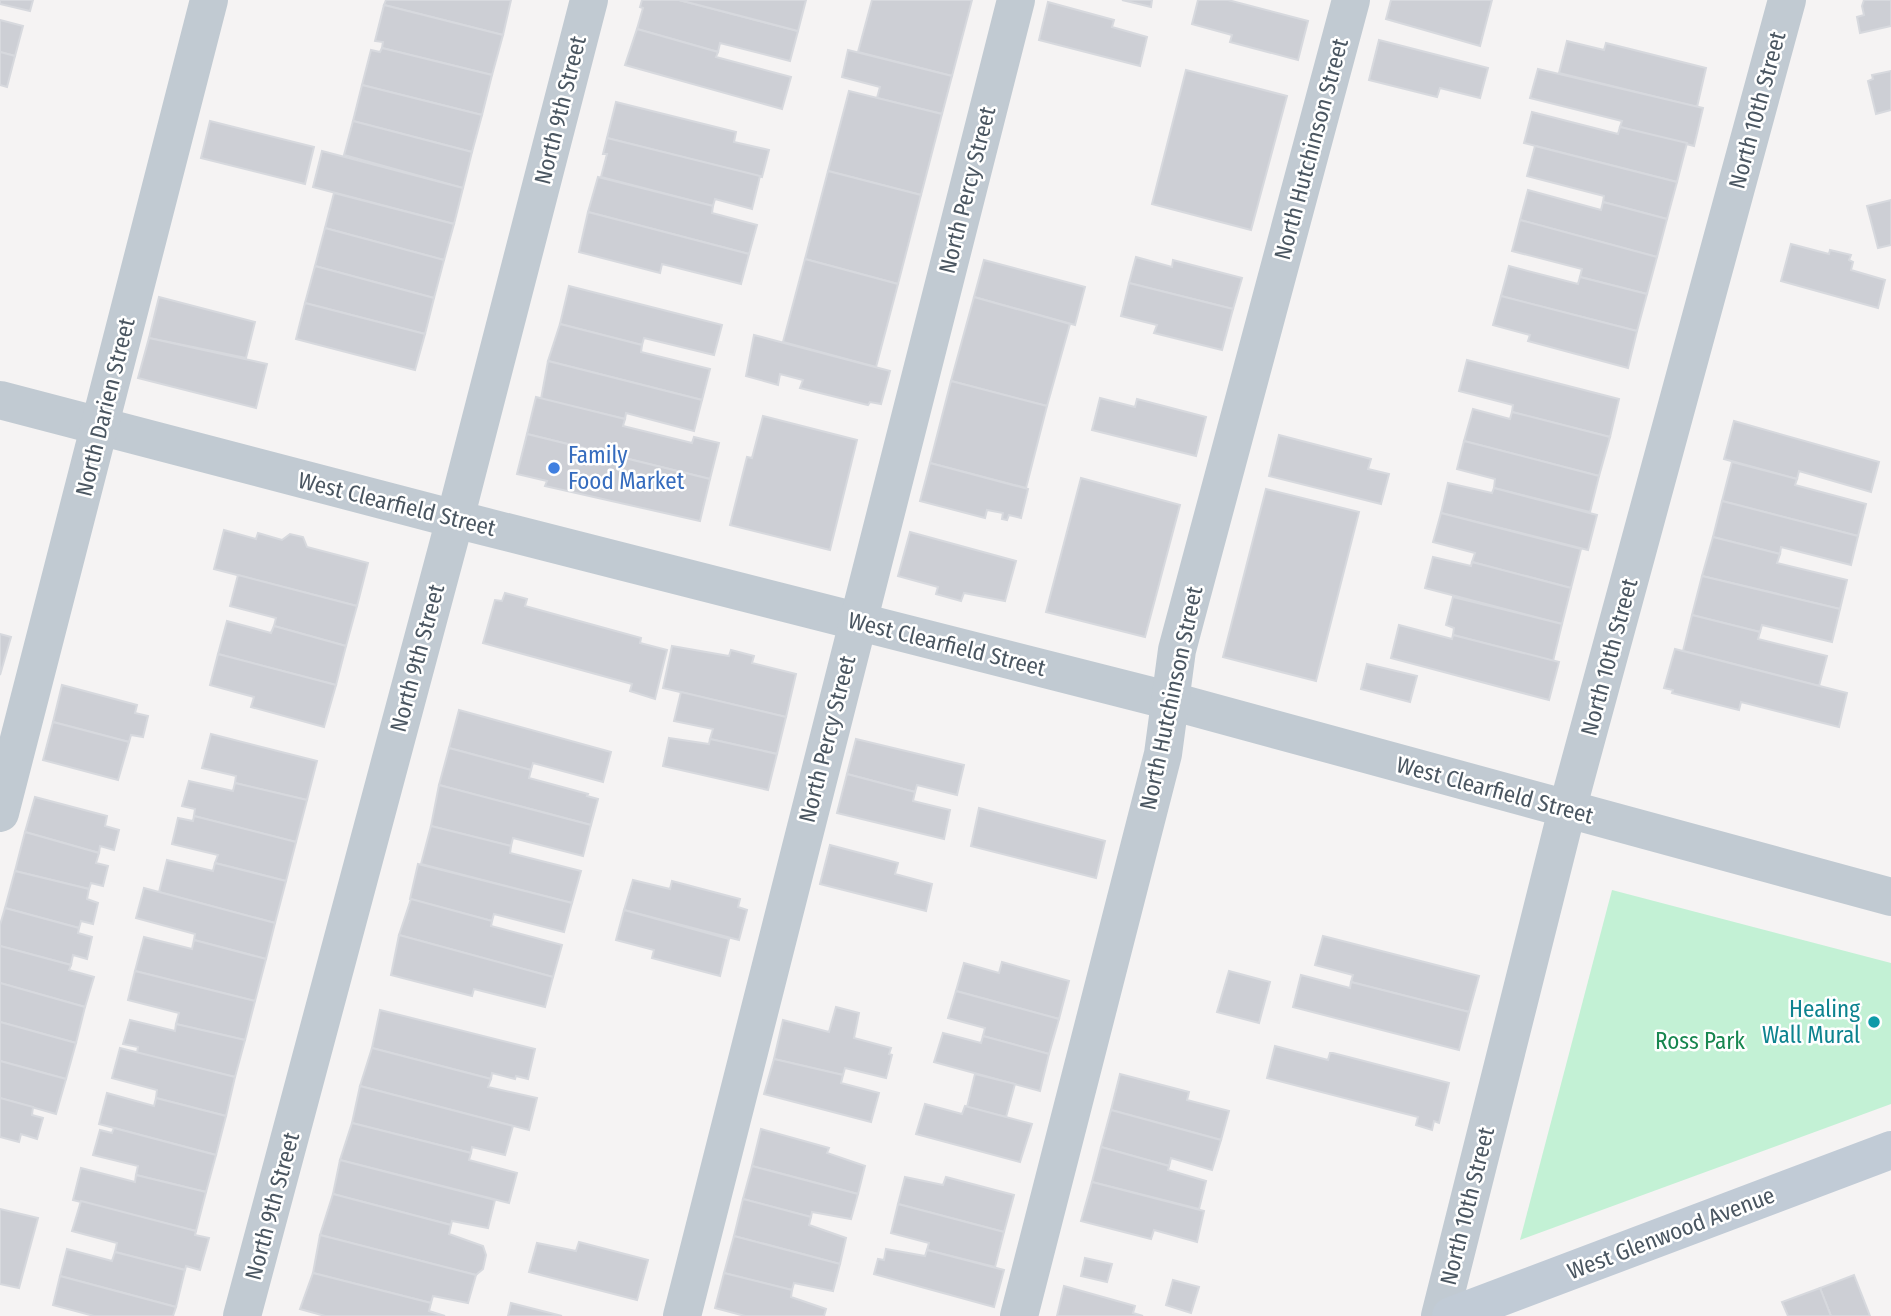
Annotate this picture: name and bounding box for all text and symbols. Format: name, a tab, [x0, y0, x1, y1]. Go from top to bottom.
street label: North 10th Street	[1723, 28, 1792, 192]
street label: North 9th Street	[528, 32, 592, 187]
street label: North Hutchinson Street	[1268, 35, 1354, 263]
street label: North Percy Street	[933, 103, 1001, 276]
street label: North Darien Street	[69, 314, 141, 499]
place label: Family Food Market	[568, 441, 685, 495]
marker: Family Food Market	[546, 460, 562, 476]
street label: West Clearfield Street	[295, 466, 499, 542]
street label: North 10th Street	[1575, 575, 1644, 739]
street label: North 9th Street	[384, 581, 450, 735]
street label: North Hutchinson Street	[1134, 583, 1209, 813]
street label: West Clearfield Street	[845, 606, 1049, 682]
street label: North Percy Street	[793, 652, 861, 825]
street label: West Clearfield Street	[1394, 750, 1597, 830]
place label: Healing Wall Mural	[1762, 995, 1860, 1049]
marker: Healing Wall Mural	[1866, 1014, 1882, 1030]
park label: Ross Park	[1655, 1027, 1745, 1055]
street label: North 10th Street	[1434, 1124, 1500, 1288]
street label: North 9th Street	[239, 1129, 305, 1283]
street label: West Glenwood Avenue	[1563, 1181, 1779, 1285]

